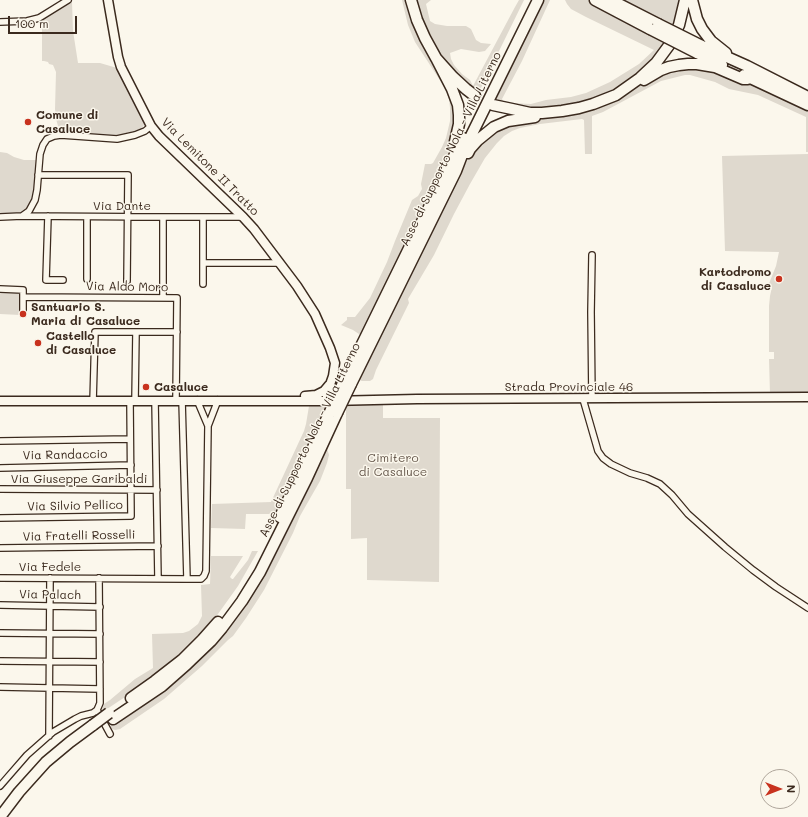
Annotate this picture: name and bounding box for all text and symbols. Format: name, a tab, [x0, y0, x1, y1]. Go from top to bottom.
scale bar	[10, 8, 79, 34]
text: 100 m	[15, 15, 49, 31]
street label: Asse di Supporto Nola - Villa Literno	[398, 50, 504, 248]
place label: Comune di Casaluce	[36, 108, 99, 136]
street label: Via Lemitone II Tratto	[158, 115, 262, 219]
marker: Comune di Casaluce	[23, 117, 33, 127]
street label: Via Dante	[93, 199, 151, 213]
place label: Kartodromo di Casaluce	[699, 265, 771, 293]
marker: Kartodromo di Casaluce	[774, 274, 784, 284]
street label: Via Aldo Moro	[86, 279, 168, 295]
place label: Santuario S. Maria di Casaluce	[31, 300, 140, 328]
marker: Santuario S. Maria di Casaluce	[18, 309, 28, 319]
place label: Castello di Casaluce	[46, 329, 116, 357]
marker: Castello di Casaluce	[33, 338, 43, 348]
street label: Asse di Supporto Nola - Villa Literno	[257, 341, 363, 539]
place label: Casaluce	[154, 380, 208, 394]
street label: Strada Provinciale 46	[505, 380, 633, 394]
marker: Casaluce	[141, 382, 151, 392]
street label: Via Randaccio	[23, 447, 107, 463]
park label: Cimitero di Casaluce	[359, 451, 427, 479]
street label: Via Giuseppe Garibaldi	[11, 472, 147, 486]
street label: Via Silvio Pellico	[27, 498, 123, 514]
street label: Via Fratelli Rosselli	[23, 528, 135, 544]
street label: Via Fedele	[19, 560, 81, 574]
street label: Via Palach	[19, 587, 81, 603]
north arrow	[760, 769, 800, 809]
text: N	[784, 785, 799, 793]

